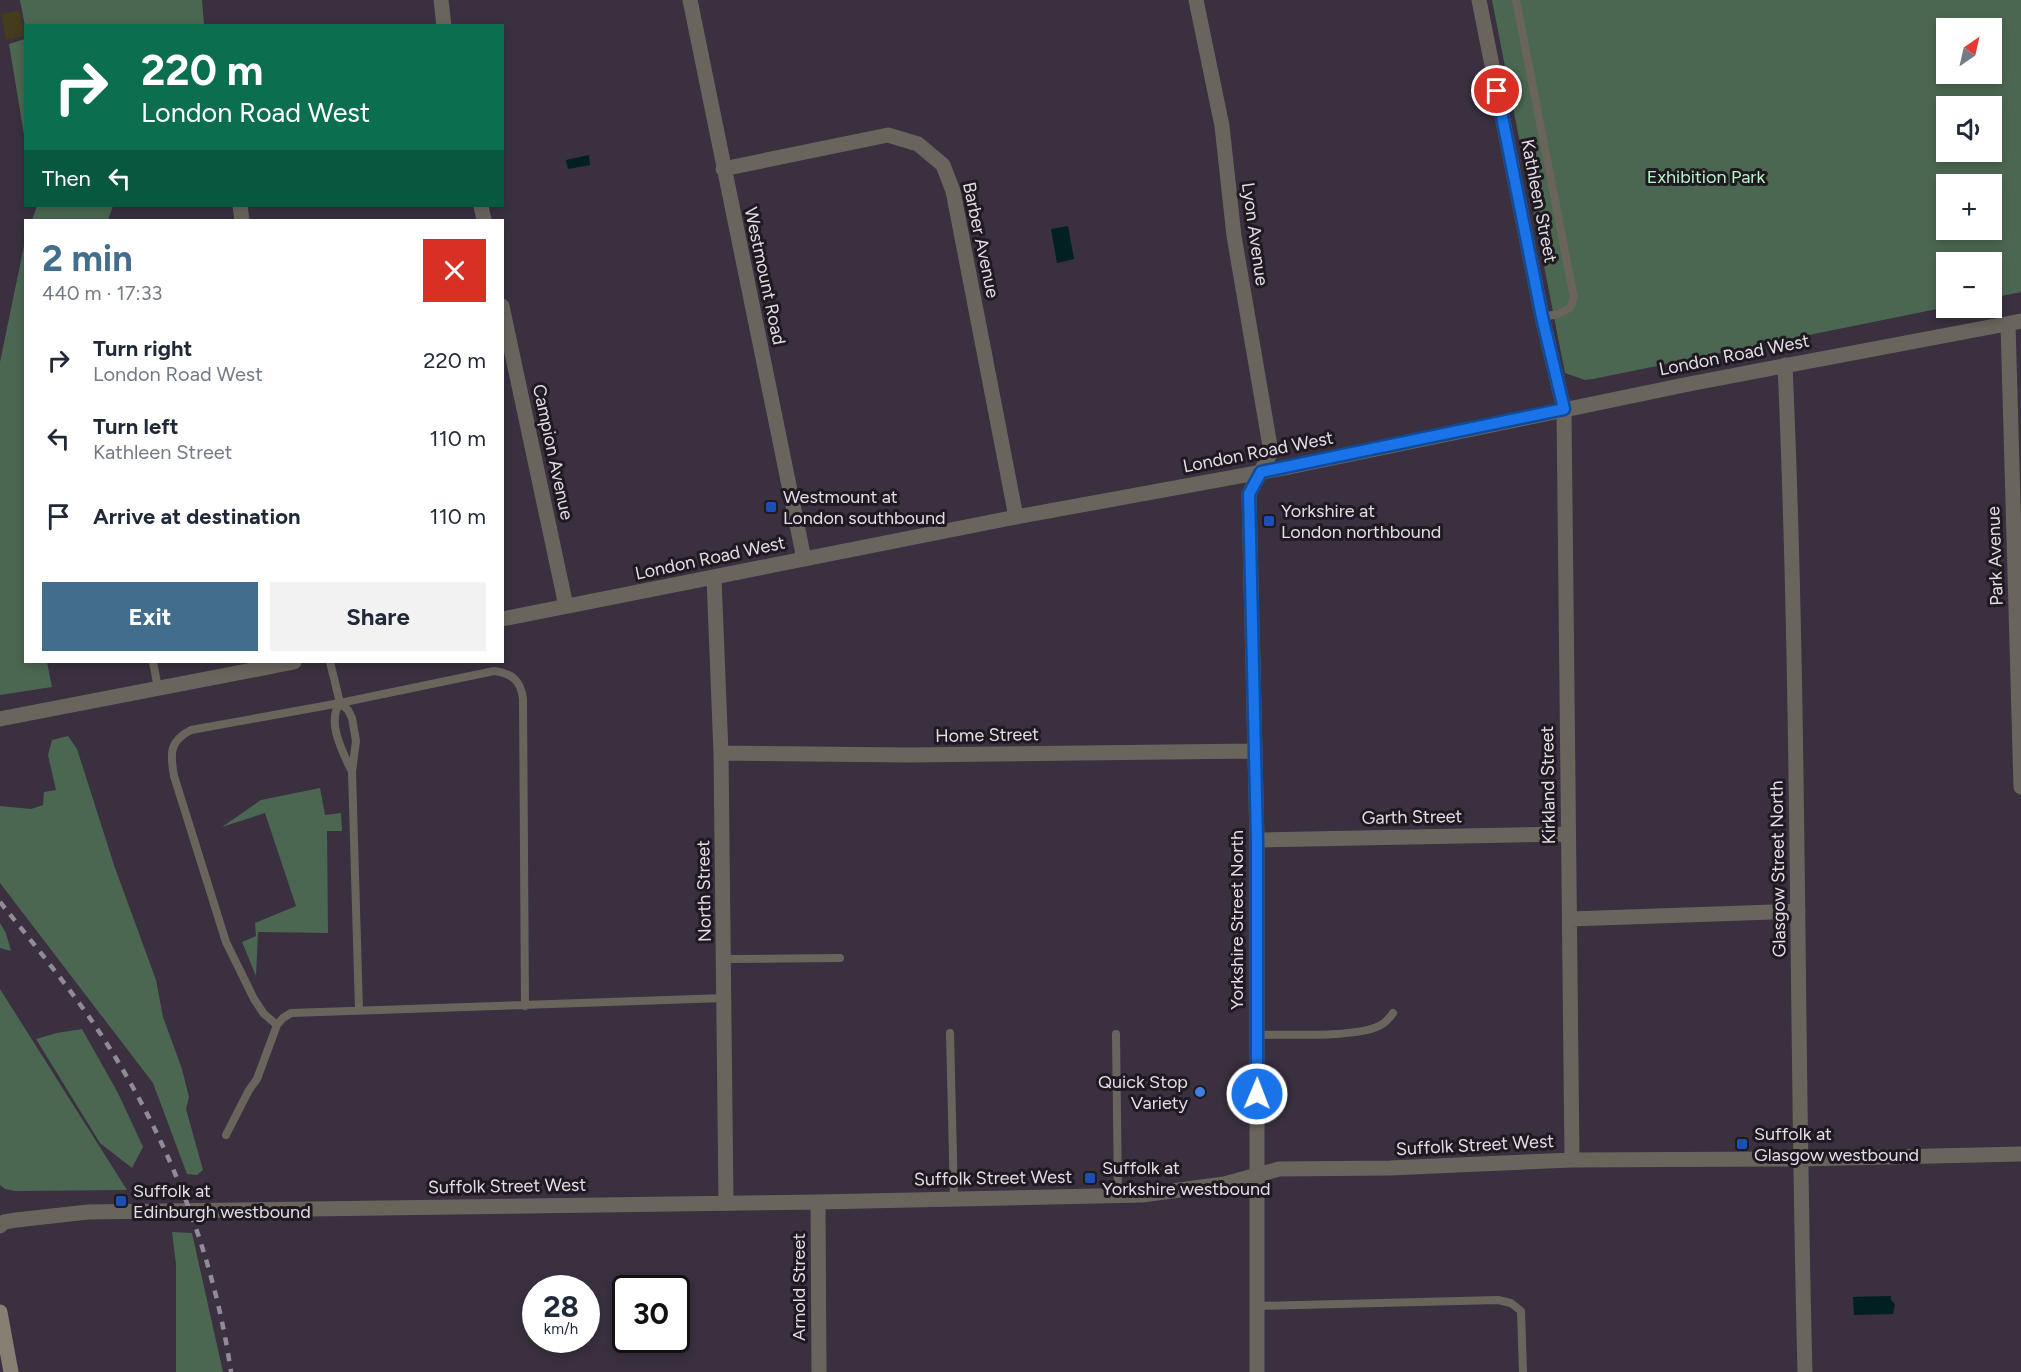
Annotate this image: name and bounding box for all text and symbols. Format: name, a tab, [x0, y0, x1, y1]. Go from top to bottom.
north arrow	[1936, 18, 2002, 84]
map controls	[1936, 18, 2002, 318]
text: 220 m	[141, 45, 263, 96]
icon: right	[42, 48, 120, 126]
pin	[1471, 65, 1522, 116]
icon: arrive	[1480, 74, 1513, 107]
text: London Road West	[141, 96, 370, 129]
button: sound	[1936, 96, 2002, 162]
street label: Kathleen Street	[1516, 137, 1562, 265]
icon: left	[103, 162, 136, 195]
text: Then	[42, 165, 91, 192]
park label: Exhibition Park	[1647, 166, 1765, 188]
button: +	[1936, 174, 2002, 240]
street label: Barber Avenue	[958, 180, 1004, 300]
street label: Lyon Avenue	[1237, 181, 1273, 287]
street label: Westmount Road	[740, 205, 790, 347]
text: 2 min	[42, 237, 133, 280]
button: close	[423, 239, 486, 302]
button: −	[1936, 252, 2002, 318]
text: 440 m · 17:33	[42, 281, 162, 305]
street label: London Road West	[1657, 330, 1811, 380]
text: Turn right	[93, 335, 192, 362]
icon: right	[42, 344, 75, 377]
text: 220 m	[423, 347, 486, 374]
text: London Road West	[93, 362, 263, 386]
street label: Campion Avenue	[528, 382, 578, 522]
text: Turn left	[93, 413, 179, 440]
icon: left	[42, 422, 75, 455]
text: 110 m	[430, 425, 486, 452]
street label: London Road West	[1181, 427, 1335, 477]
text: Kathleen Street	[93, 440, 232, 464]
place label: Westmount at London southbound	[783, 486, 946, 529]
icon: arrive	[42, 500, 75, 533]
marker: Westmount at London southbound	[764, 500, 778, 514]
place label: Yorkshire at London northbound	[1281, 500, 1441, 543]
text: Arrive at destination	[93, 503, 301, 530]
text: 110 m	[430, 503, 486, 530]
street label: Park Avenue	[1982, 506, 2008, 606]
marker: Yorkshire at London northbound	[1262, 514, 1276, 528]
street label: London Road West	[633, 531, 787, 585]
button: Exit	[42, 582, 258, 651]
button: Share	[270, 582, 486, 651]
street label: Home Street	[935, 723, 1039, 747]
street label: Kirkland Street	[1536, 725, 1560, 844]
street label: Glasgow Street North	[1765, 780, 1791, 958]
street label: Garth Street	[1361, 805, 1463, 829]
street label: Yorkshire Street North	[1226, 830, 1248, 1010]
street label: North Street	[692, 840, 716, 942]
position arrow	[1225, 1062, 1289, 1126]
place label: Quick Stop Variety	[1098, 1071, 1189, 1114]
marker: Quick Stop Variety	[1193, 1085, 1207, 1099]
place label: Suffolk at Glasgow westbound	[1754, 1123, 1919, 1166]
street label: Suffolk Street West	[1395, 1130, 1555, 1160]
marker: Suffolk at Glasgow westbound	[1735, 1137, 1749, 1151]
place label: Suffolk at Yorkshire westbound	[1102, 1157, 1271, 1200]
street label: Suffolk Street West	[914, 1166, 1073, 1190]
marker: Suffolk at Yorkshire westbound	[1083, 1171, 1097, 1185]
street label: Suffolk Street West	[428, 1174, 587, 1198]
place label: Suffolk at Edinburgh westbound	[133, 1180, 311, 1223]
marker: Suffolk at Edinburgh westbound	[114, 1194, 128, 1208]
street label: Arnold Street	[788, 1233, 810, 1341]
speed limit sign: 30	[612, 1275, 690, 1353]
text: 28	[543, 1288, 579, 1325]
text: km/h	[544, 1320, 578, 1338]

